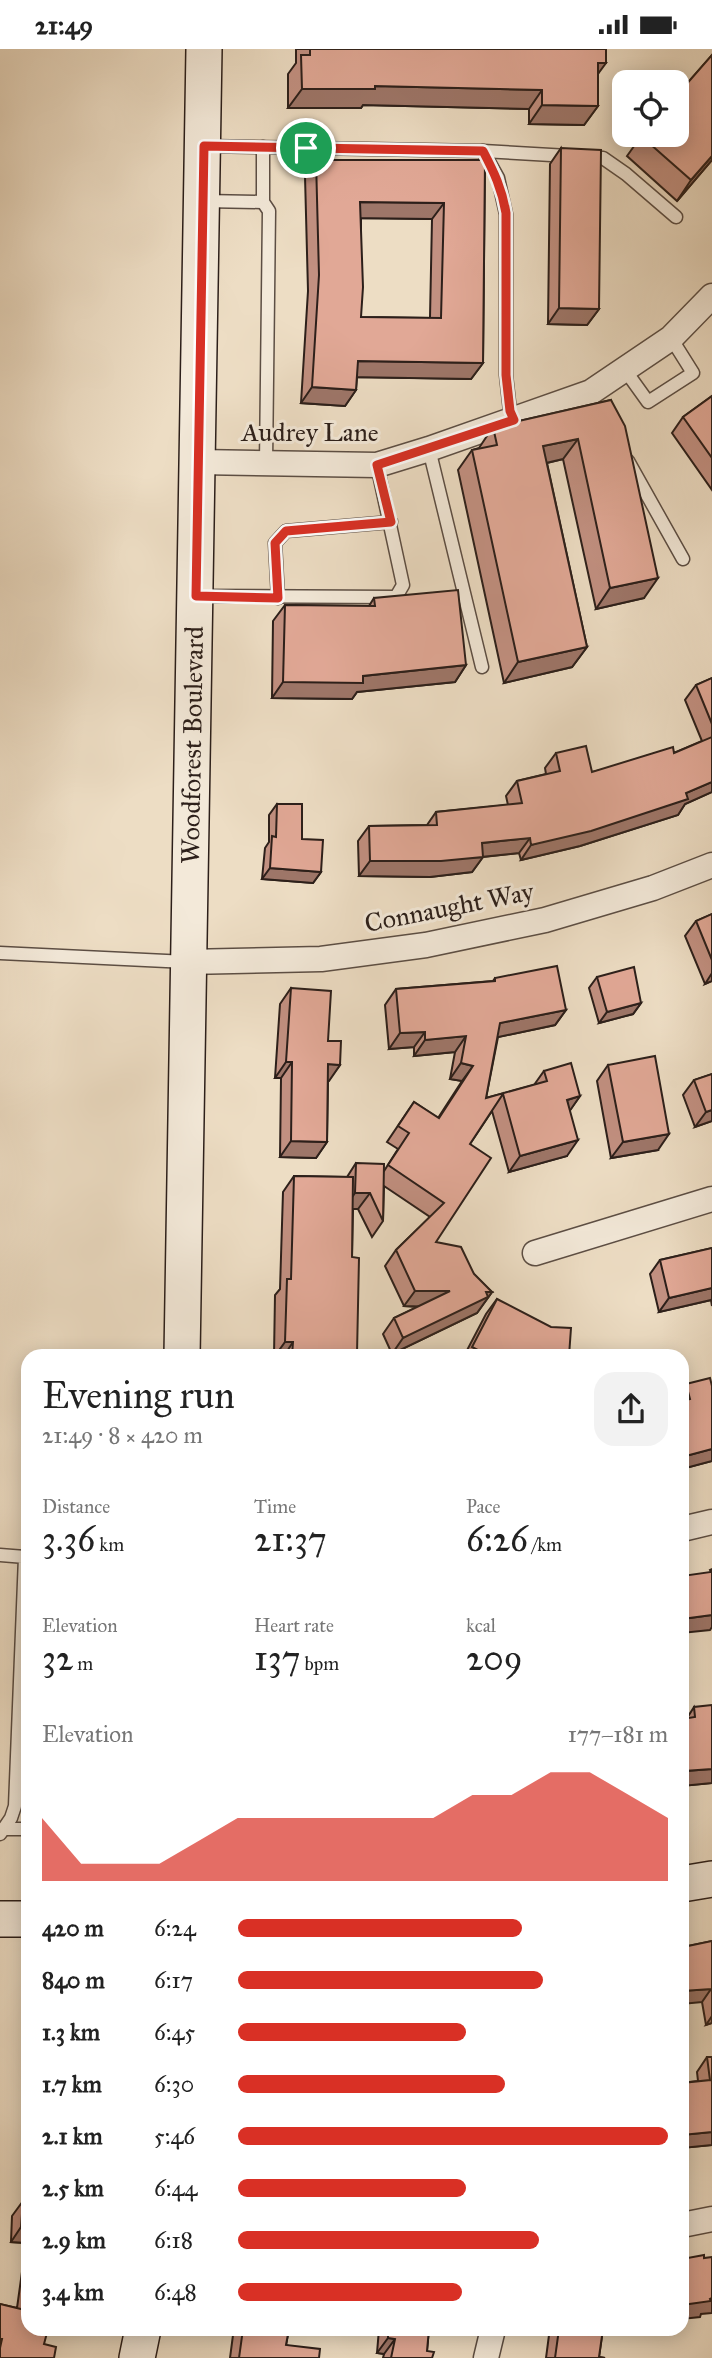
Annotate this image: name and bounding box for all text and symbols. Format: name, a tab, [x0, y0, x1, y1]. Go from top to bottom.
text: 21:49	[35, 9, 93, 41]
map controls	[612, 70, 689, 147]
button: locate	[612, 70, 689, 147]
pin	[276, 118, 336, 178]
icon: arrive	[287, 129, 325, 167]
street label: Audrey Lane	[240, 416, 379, 448]
street label: Woodforest Boulevard	[174, 626, 210, 864]
street label: Connaught Way	[362, 875, 537, 939]
text: Evening run	[42, 1372, 235, 1418]
button: share	[594, 1372, 668, 1446]
text: 21:49 · 8 × 420 m	[42, 1421, 203, 1449]
text: Distance	[42, 1495, 110, 1518]
text: Time	[254, 1495, 296, 1518]
text: Pace	[466, 1495, 500, 1518]
text: 3.36	[42, 1518, 95, 1561]
text: 21:37	[254, 1518, 327, 1561]
text: 6:26	[466, 1518, 528, 1561]
text: km	[95, 1533, 124, 1556]
text: /km	[528, 1533, 562, 1556]
text: Elevation	[42, 1614, 117, 1637]
text: Heart rate	[254, 1614, 334, 1637]
text: kcal	[466, 1614, 496, 1637]
text: 32	[42, 1637, 73, 1680]
text: 137	[254, 1637, 301, 1680]
text: 209	[466, 1637, 522, 1680]
text: m	[73, 1652, 93, 1675]
text: bpm	[301, 1652, 339, 1675]
text: Elevation	[42, 1720, 133, 1748]
text: 177–181 m	[568, 1720, 668, 1748]
text: 420 m	[42, 1914, 104, 1942]
text: 6:24	[154, 1914, 196, 1942]
text: 840 m	[42, 1966, 105, 1994]
text: 6:17	[154, 1966, 193, 1994]
text: 1.3 km	[42, 2018, 100, 2046]
text: 6:45	[154, 2018, 195, 2046]
text: 1.7 km	[42, 2070, 102, 2098]
text: 6:30	[154, 2070, 194, 2098]
text: 2.1 km	[42, 2122, 103, 2150]
text: 5:46	[154, 2122, 195, 2150]
text: 2.5 km	[42, 2174, 104, 2202]
text: 6:44	[154, 2174, 197, 2202]
text: 2.9 km	[42, 2226, 106, 2254]
text: 6:18	[154, 2226, 193, 2254]
text: 3.4 km	[42, 2278, 104, 2306]
text: 6:48	[154, 2278, 197, 2306]

